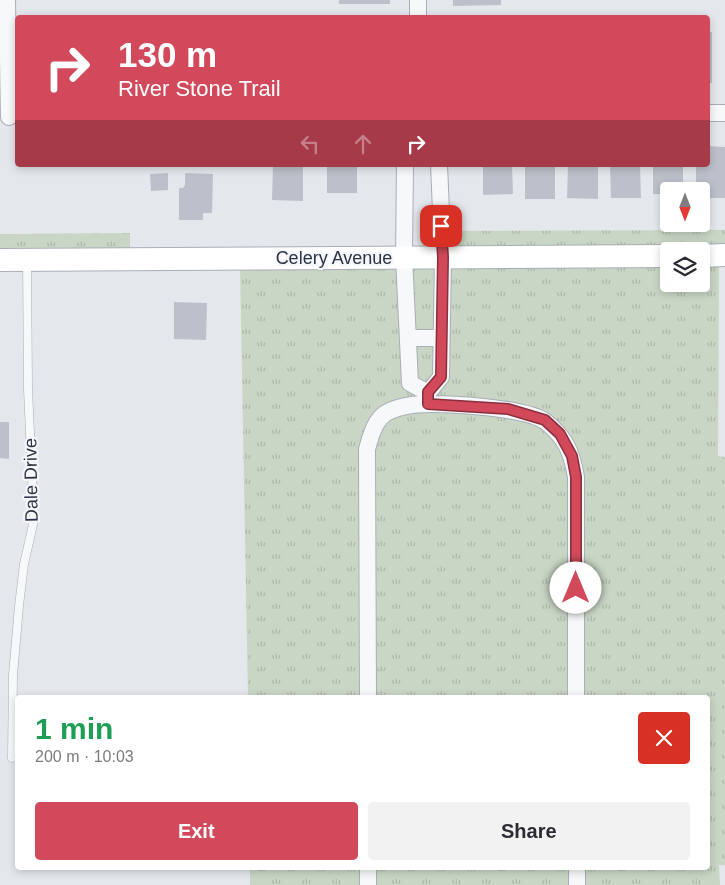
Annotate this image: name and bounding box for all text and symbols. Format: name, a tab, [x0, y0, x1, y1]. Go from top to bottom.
icon: right	[35, 35, 100, 100]
text: 130 m	[118, 35, 217, 74]
text: River Stone Trail	[118, 76, 281, 101]
icon: left	[296, 130, 324, 158]
icon: ahead	[349, 130, 377, 158]
icon: right	[402, 130, 430, 158]
north arrow	[660, 182, 710, 232]
map controls	[660, 182, 710, 292]
pin	[420, 205, 462, 247]
icon: arrive	[427, 212, 455, 240]
button: layers	[660, 242, 710, 292]
street label: Celery Avenue	[276, 248, 392, 268]
street label: Dale Drive	[20, 438, 42, 522]
position arrow	[549, 561, 601, 613]
text: 1 min	[35, 712, 113, 745]
button: close	[638, 712, 690, 764]
text: 200 m · 10:03	[35, 748, 134, 765]
button: Exit	[35, 802, 358, 860]
button: Share	[368, 802, 690, 860]

